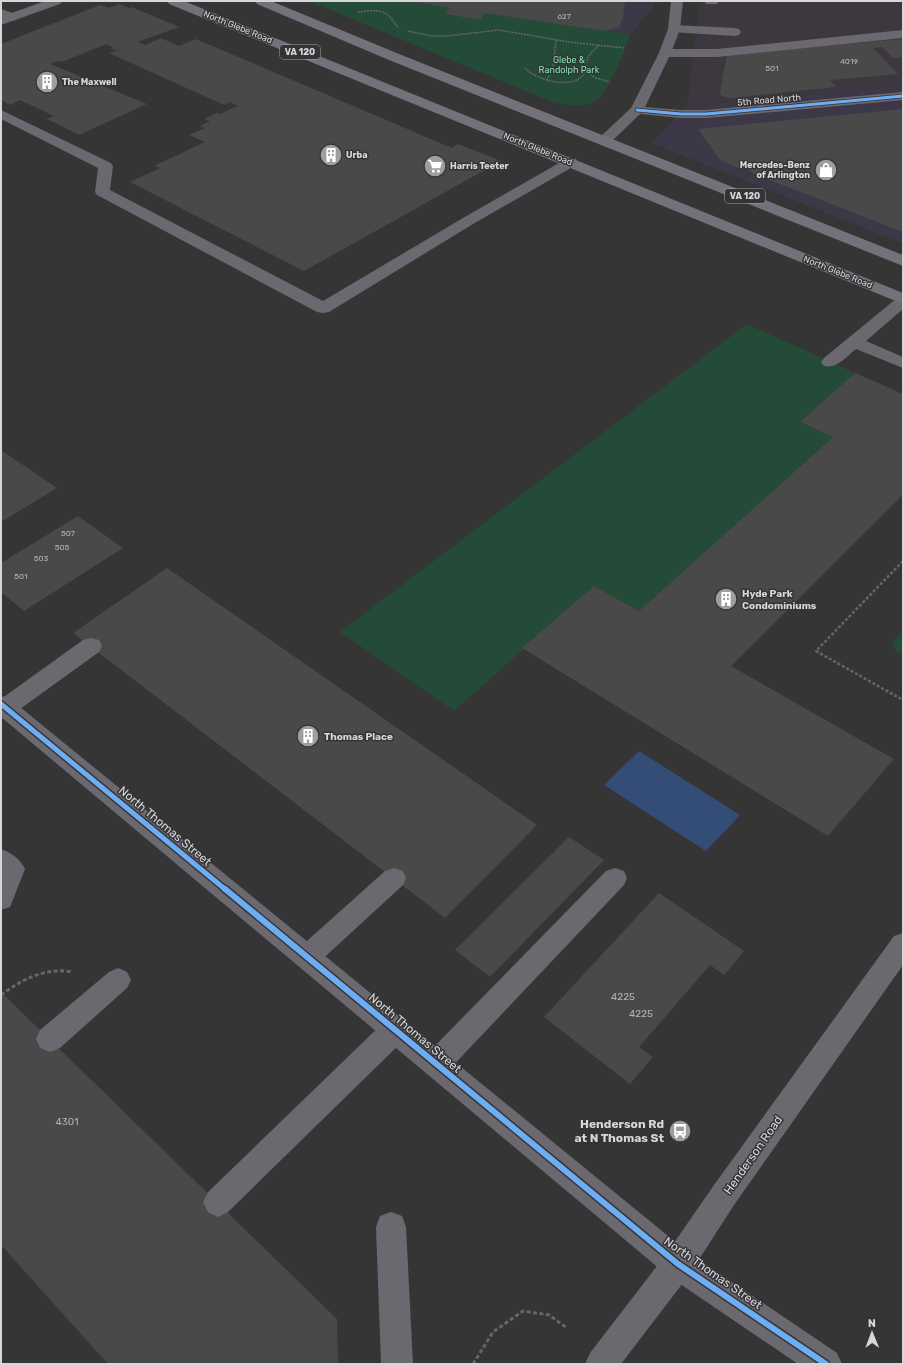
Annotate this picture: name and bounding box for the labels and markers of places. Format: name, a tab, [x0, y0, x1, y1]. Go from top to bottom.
building icon: The Maxwell	[34, 69, 60, 95]
place label: The Maxwell	[62, 77, 117, 87]
building icon: Urba	[318, 142, 344, 168]
place label: Urba	[346, 150, 368, 160]
supermarket icon: Harris Teeter	[422, 153, 448, 179]
shop icon: Mercedes-Benz of Arlington	[813, 157, 839, 183]
place label: Mercedes-Benz of Arlington	[740, 160, 810, 181]
place label: Harris Teeter	[450, 161, 509, 171]
building icon: Hyde Park Condominiums	[713, 586, 739, 612]
place label: Hyde Park Condominiums	[742, 588, 817, 612]
building icon: Thomas Place	[295, 723, 321, 749]
place label: Thomas Place	[324, 731, 393, 743]
place label: Henderson Rd at N Thomas St	[575, 1117, 664, 1145]
bus stop icon: Henderson Rd at N Thomas St	[667, 1118, 693, 1144]

